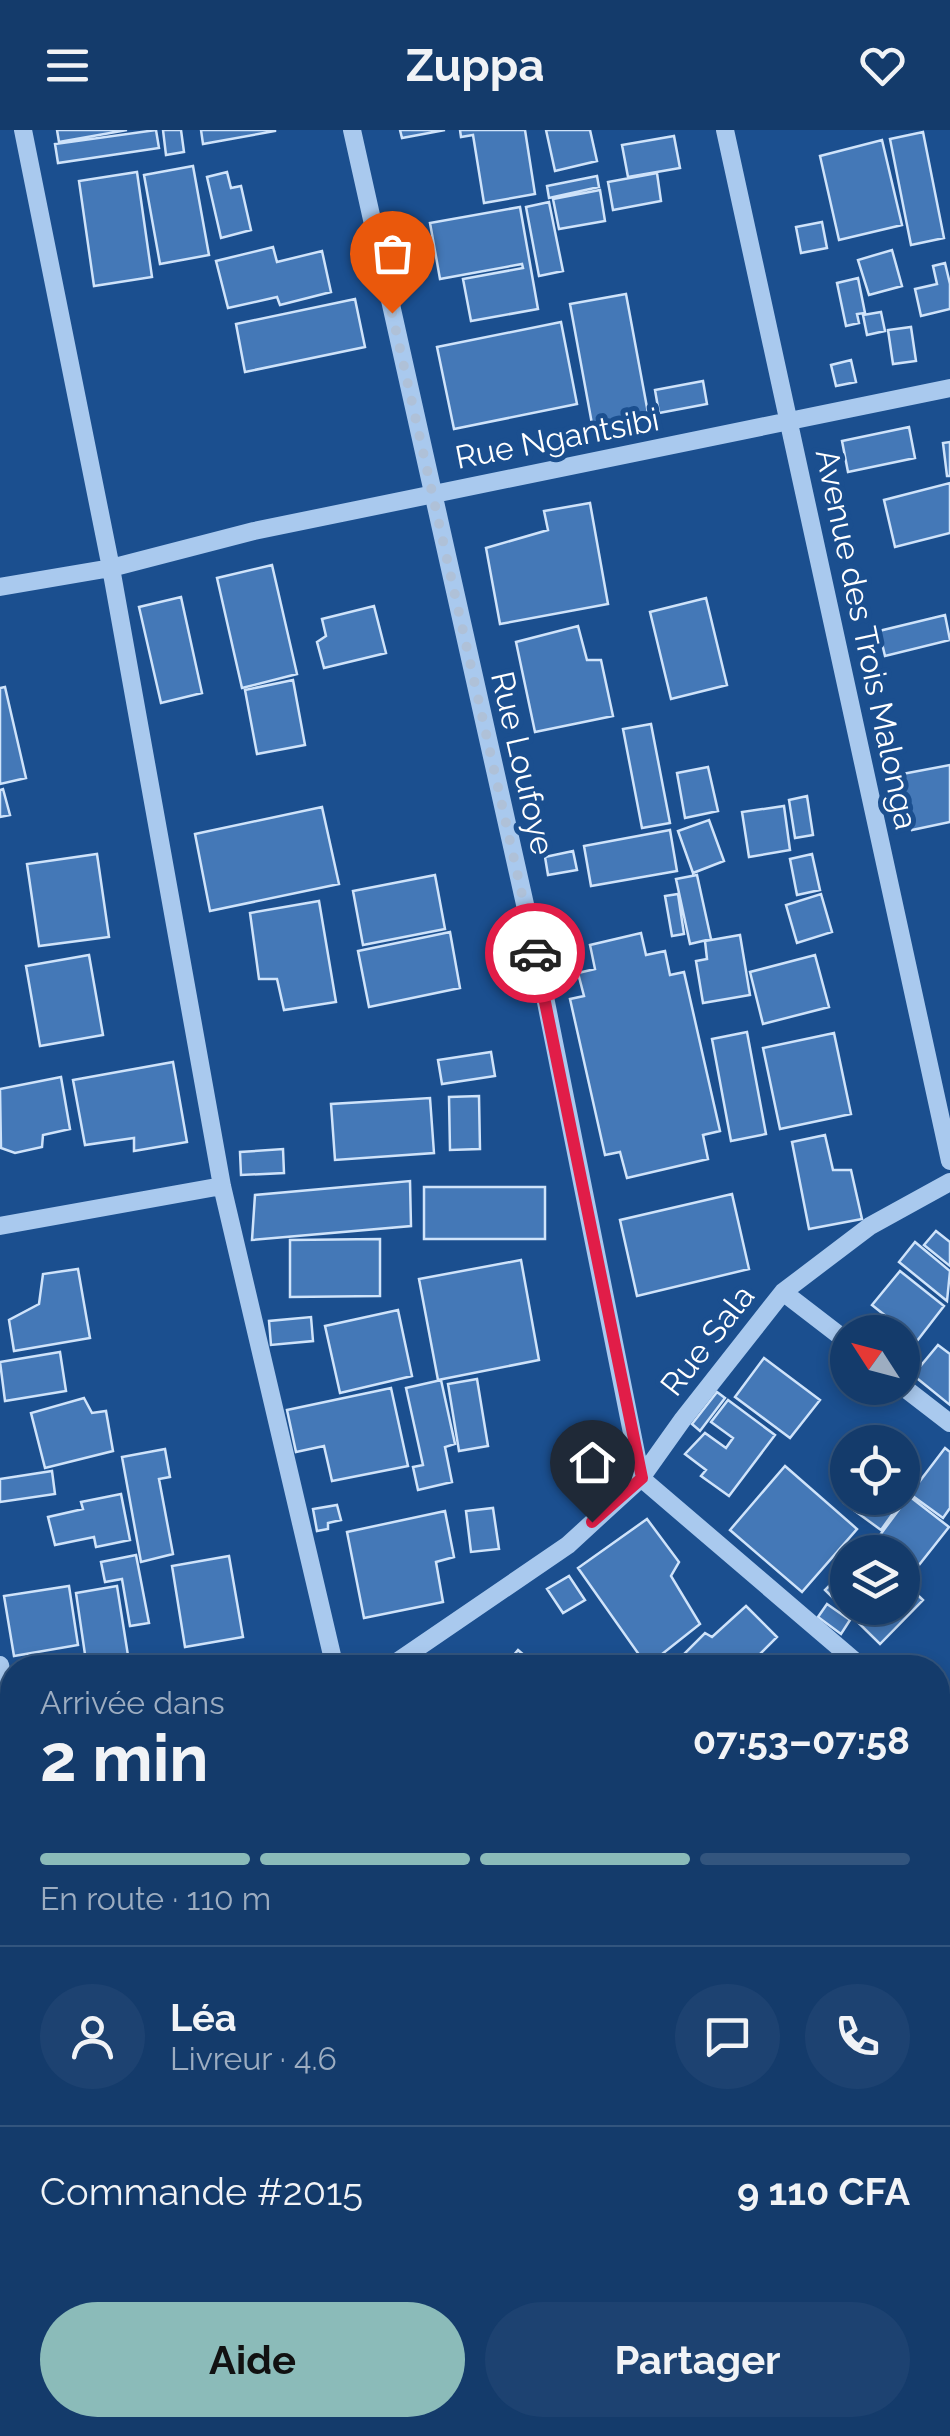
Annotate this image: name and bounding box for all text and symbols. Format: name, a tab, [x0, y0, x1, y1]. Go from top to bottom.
icon: menu	[40, 38, 95, 93]
icon: heart	[855, 38, 910, 93]
text: Zuppa	[406, 39, 544, 92]
pin	[350, 211, 435, 314]
icon: bag	[365, 226, 420, 281]
street label: Rue Ngantsibi	[452, 400, 662, 476]
street label: Avenue des Trois Malonga	[809, 445, 925, 833]
street label: Rue Loufoye	[484, 668, 562, 858]
courier	[485, 903, 585, 1003]
icon: car	[508, 926, 563, 981]
street label: Rue Sala	[653, 1278, 761, 1402]
north arrow	[830, 1315, 920, 1405]
map controls	[830, 1315, 920, 1625]
pin	[550, 1420, 635, 1523]
button: locate	[830, 1425, 920, 1515]
icon: home	[565, 1435, 620, 1490]
button: layers	[830, 1535, 920, 1625]
text: Arrivée dans	[40, 1684, 225, 1721]
text: 07:53–07:58	[693, 1718, 910, 1763]
text: 2 min	[40, 1720, 209, 1796]
text: En route · 110 m	[40, 1880, 271, 1917]
button: person	[40, 1984, 145, 2089]
button: chat	[675, 1984, 780, 2089]
button: phone	[805, 1984, 910, 2089]
text: Léa	[170, 1995, 237, 2040]
text: Livreur · 4.6	[170, 2040, 337, 2077]
text: Commande #2015	[40, 2169, 363, 2214]
text: 9 110 CFA	[737, 2169, 910, 2214]
button: Aide	[40, 2302, 465, 2417]
button: Partager	[485, 2302, 910, 2417]

